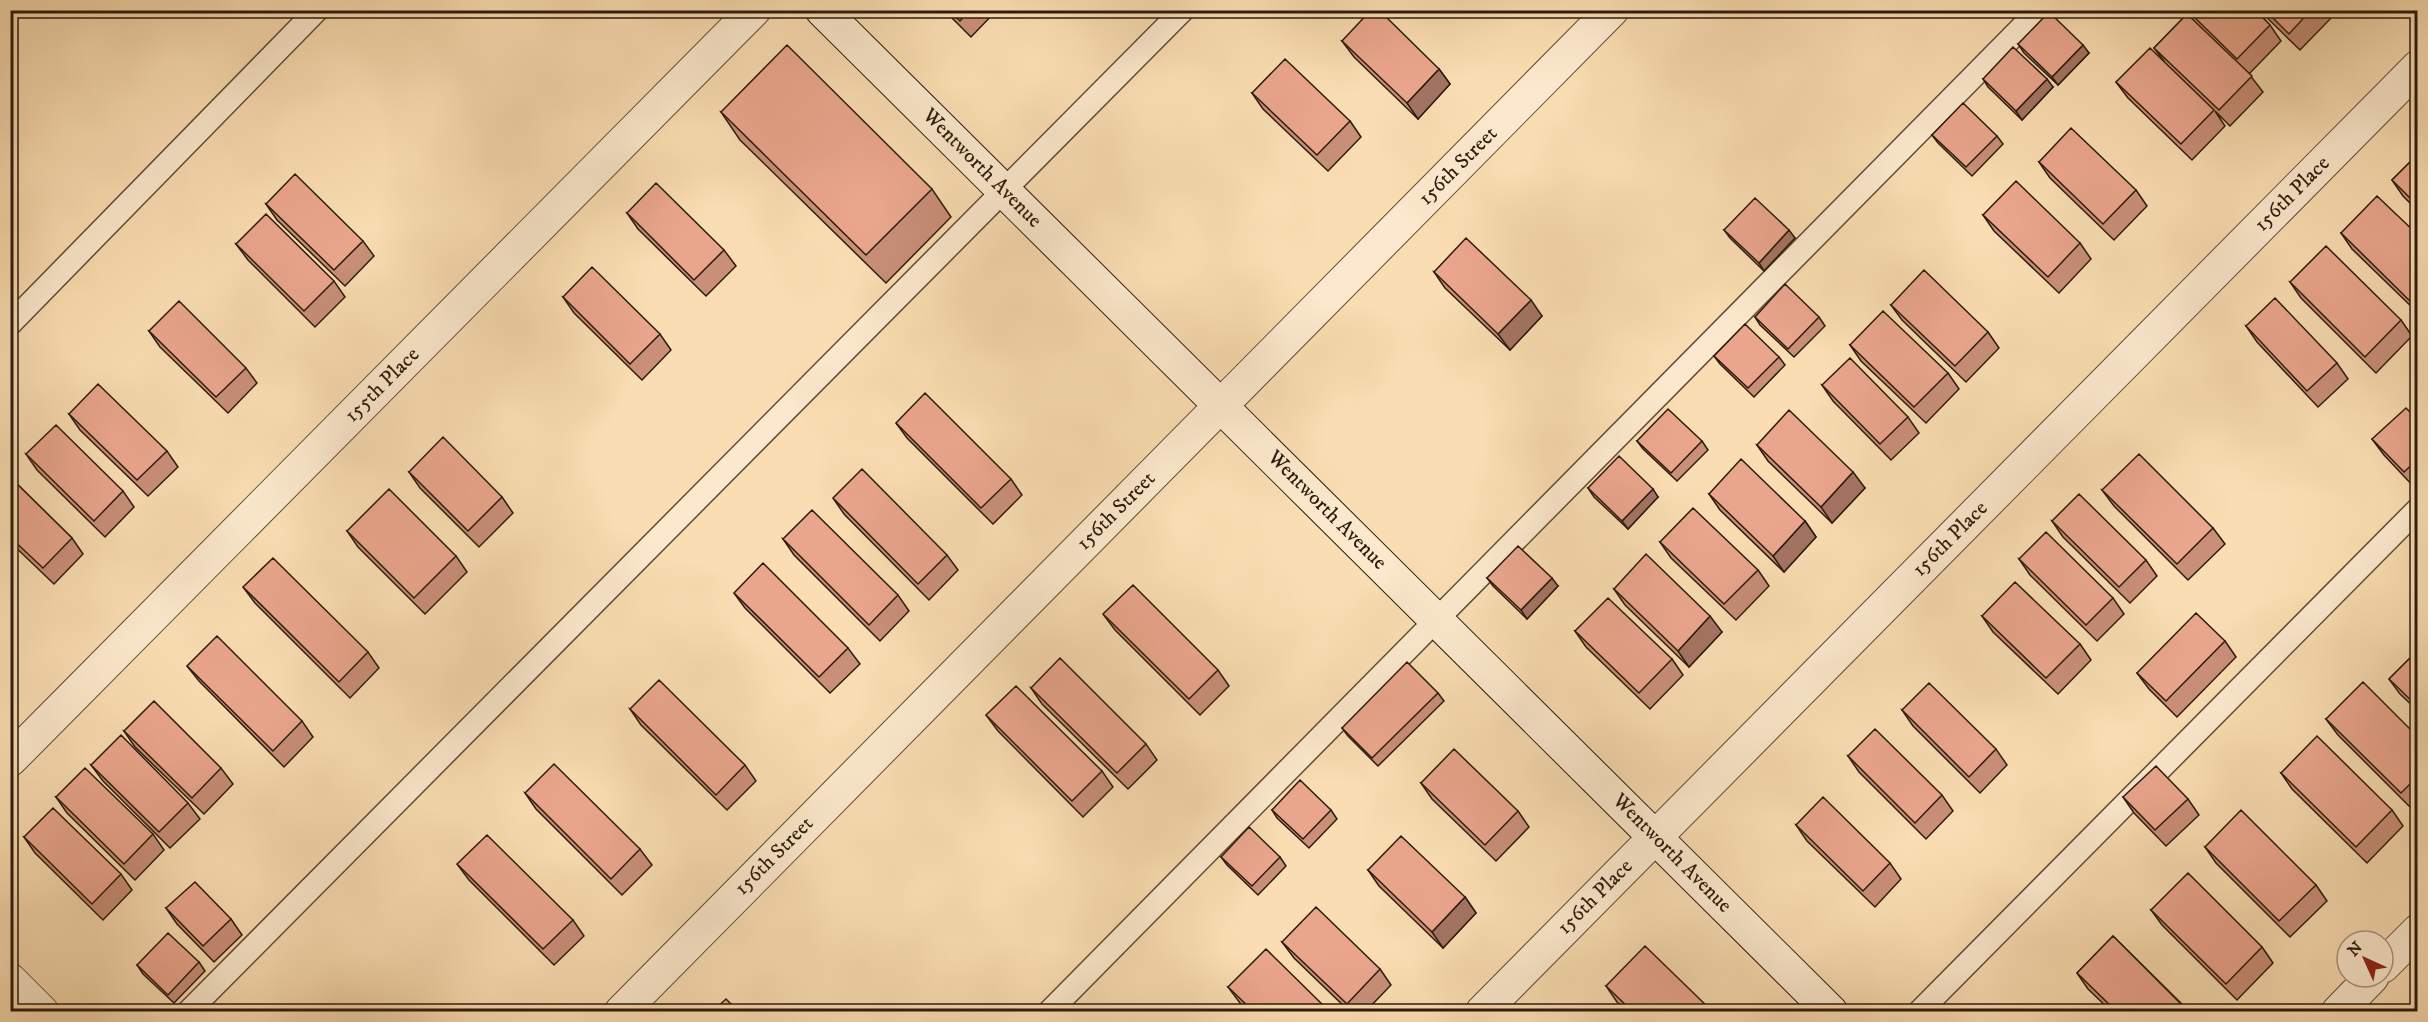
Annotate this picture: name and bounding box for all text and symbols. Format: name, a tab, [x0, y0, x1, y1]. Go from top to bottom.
street label: Wentworth Avenue	[916, 102, 1047, 233]
street label: 156th Street	[1413, 121, 1503, 211]
street label: 156th Place	[2249, 151, 2335, 237]
street label: 155th Place	[339, 342, 425, 428]
street label: Wentworth Avenue	[1261, 444, 1392, 575]
street label: 156th Street	[1071, 466, 1161, 556]
street label: 156th Place	[1907, 496, 1993, 582]
street label: Wentworth Avenue	[1606, 787, 1737, 918]
street label: 156th Street	[729, 811, 819, 901]
street label: 156th Place	[1552, 854, 1638, 940]
north arrow	[2335, 929, 2395, 989]
text: N	[2343, 937, 2367, 961]

